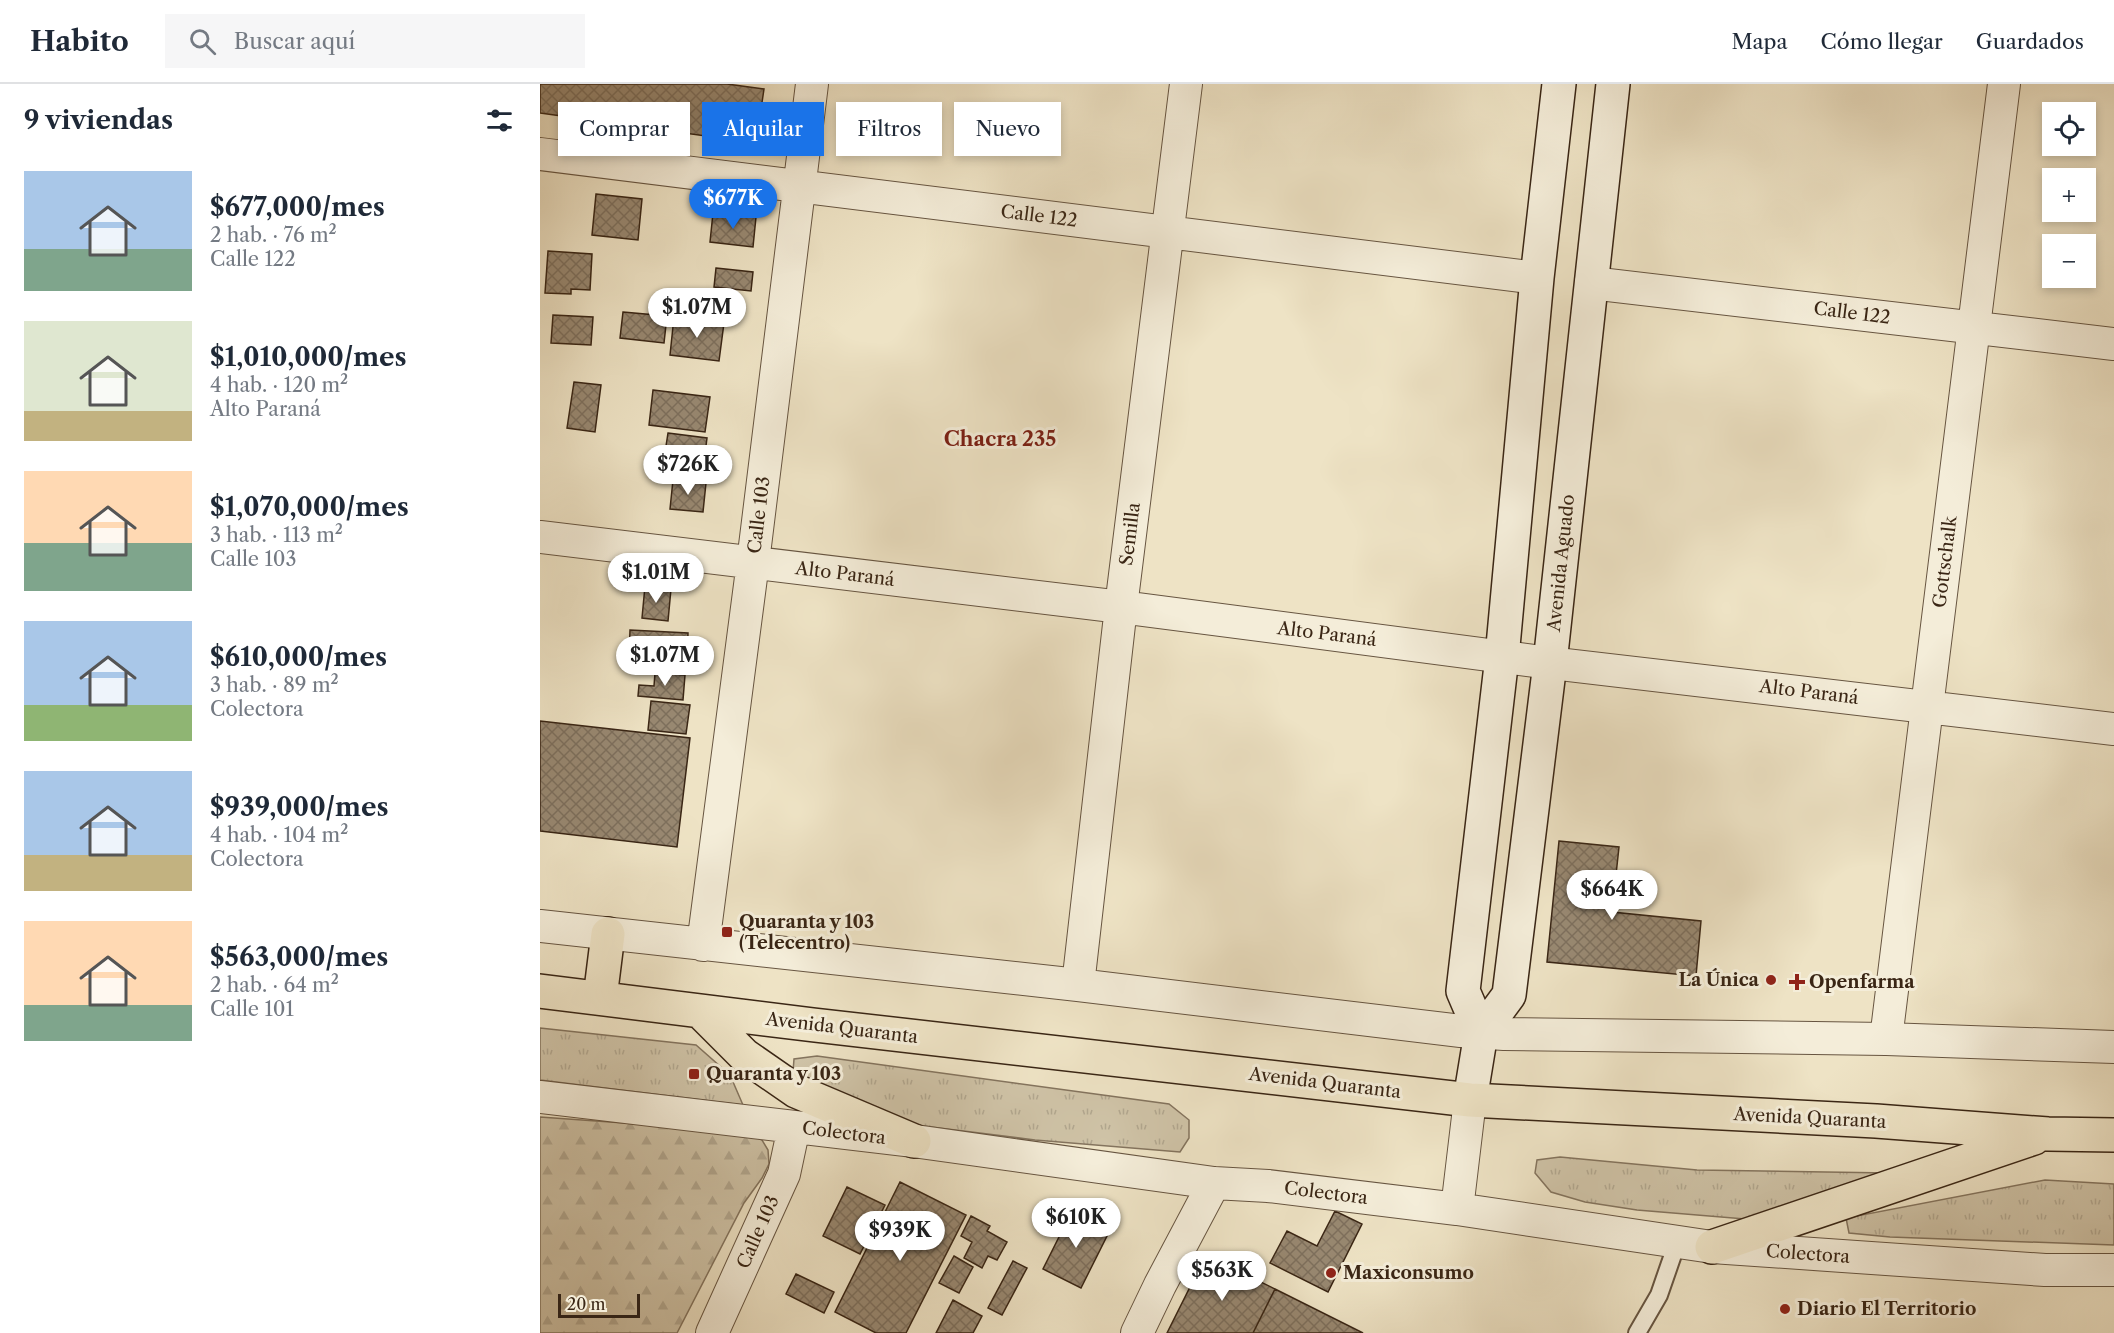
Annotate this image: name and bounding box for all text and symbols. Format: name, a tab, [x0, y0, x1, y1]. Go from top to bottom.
search box	[165, 14, 585, 68]
text: Habito	[30, 24, 129, 58]
icon: search	[186, 25, 219, 58]
text: Buscar aquí	[234, 28, 355, 55]
text: Mapa	[1731, 29, 1788, 54]
text: Cómo llegar	[1821, 29, 1943, 54]
text: Guardados	[1976, 29, 2084, 54]
chip: Comprar	[558, 102, 690, 156]
chip: Alquilar	[702, 102, 824, 156]
chip: Filtros	[836, 102, 942, 156]
chip: Nuevo	[954, 102, 1061, 156]
map controls	[2042, 102, 2096, 288]
button: locate	[2042, 102, 2096, 156]
text: 9 viviendas	[24, 104, 173, 136]
icon: filters	[483, 104, 516, 137]
button: +	[2042, 168, 2096, 222]
pin: $677K	[691, 179, 775, 230]
text: $677K	[703, 186, 763, 210]
text: $677,000/mes	[210, 191, 385, 223]
icon: home	[72, 195, 144, 267]
street label: Calle 122	[999, 200, 1079, 232]
text: 2 hab. · 76 m²	[210, 223, 337, 247]
button: −	[2042, 234, 2096, 288]
text: Calle 122	[210, 247, 296, 271]
pin: $1.07M	[648, 288, 746, 339]
text: $1.07M	[662, 295, 732, 319]
street label: Calle 122	[1812, 297, 1892, 329]
text: $1,010,000/mes	[210, 341, 407, 373]
icon: home	[72, 345, 144, 417]
text: 4 hab. · 120 m²	[210, 373, 348, 397]
text: Alto Paraná	[210, 397, 321, 421]
district label: Chacra 235	[944, 427, 1056, 451]
pin: $726K	[646, 445, 730, 496]
text: $726K	[657, 452, 719, 476]
street label: Calle 103	[743, 475, 775, 555]
text: $1,070,000/mes	[210, 491, 409, 523]
street label: Avenida Aguado	[1543, 493, 1579, 634]
icon: home	[72, 495, 144, 567]
street label: Semilla	[1115, 501, 1145, 567]
street label: Gottschalk	[1928, 513, 1962, 609]
text: 3 hab. · 113 m²	[210, 523, 343, 547]
text: Calle 103	[210, 547, 296, 571]
pin: $1.01M	[607, 553, 705, 604]
street label: Alto Paraná	[793, 557, 896, 591]
text: $1.01M	[622, 560, 690, 584]
street label: Alto Paraná	[1275, 617, 1378, 651]
pin: $1.07M	[616, 636, 714, 687]
text: $610,000/mes	[210, 641, 387, 673]
text: $1.07M	[630, 643, 700, 667]
icon: home	[72, 645, 144, 717]
text: 3 hab. · 89 m²	[210, 673, 339, 697]
street label: Alto Paraná	[1757, 675, 1860, 709]
text: Colectora	[210, 697, 304, 721]
text: $939,000/mes	[210, 791, 389, 823]
icon: home	[72, 795, 144, 867]
text: 4 hab. · 104 m²	[210, 823, 348, 847]
text: Colectora	[210, 847, 304, 871]
pin: $664K	[1570, 870, 1654, 921]
text: $664K	[1581, 877, 1643, 901]
place label: Quaranta y 103 (Telecentro)	[739, 911, 874, 954]
marker: Quaranta y 103 (Telecentro)	[720, 925, 734, 939]
text: $563,000/mes	[210, 941, 388, 973]
icon: home	[72, 945, 144, 1017]
place label: La Única	[1679, 968, 1760, 991]
place label: Openfarma	[1809, 971, 1915, 993]
text: 2 hab. · 64 m²	[210, 973, 339, 997]
marker: La Única	[1764, 973, 1778, 987]
marker: Openfarma	[1790, 975, 1804, 989]
text: Calle 101	[210, 997, 294, 1021]
street label: Avenida Quaranta	[764, 1008, 920, 1048]
place label: Quaranta y 103	[706, 1063, 841, 1085]
street label: Avenida Quaranta	[1247, 1063, 1403, 1103]
marker: Quaranta y 103	[687, 1067, 701, 1081]
street label: Avenida Quaranta	[1732, 1103, 1887, 1133]
street label: Colectora	[801, 1117, 888, 1149]
street label: Colectora	[1283, 1177, 1370, 1209]
street label: Calle 103	[732, 1192, 784, 1272]
pin: $610K	[1034, 1198, 1118, 1249]
text: $610K	[1046, 1205, 1106, 1229]
pin: $939K	[858, 1211, 942, 1262]
text: $939K	[869, 1218, 931, 1242]
street label: Colectora	[1765, 1240, 1851, 1268]
pin: $563K	[1180, 1251, 1264, 1302]
text: $563K	[1191, 1258, 1253, 1282]
place label: Maxiconsumo	[1343, 1262, 1474, 1284]
marker: Maxiconsumo	[1324, 1266, 1338, 1280]
scale bar	[558, 1291, 640, 1318]
text: 20 m	[567, 1294, 606, 1314]
place label: Diario El Territorio	[1797, 1298, 1976, 1320]
marker: Diario El Territorio	[1778, 1302, 1792, 1316]

